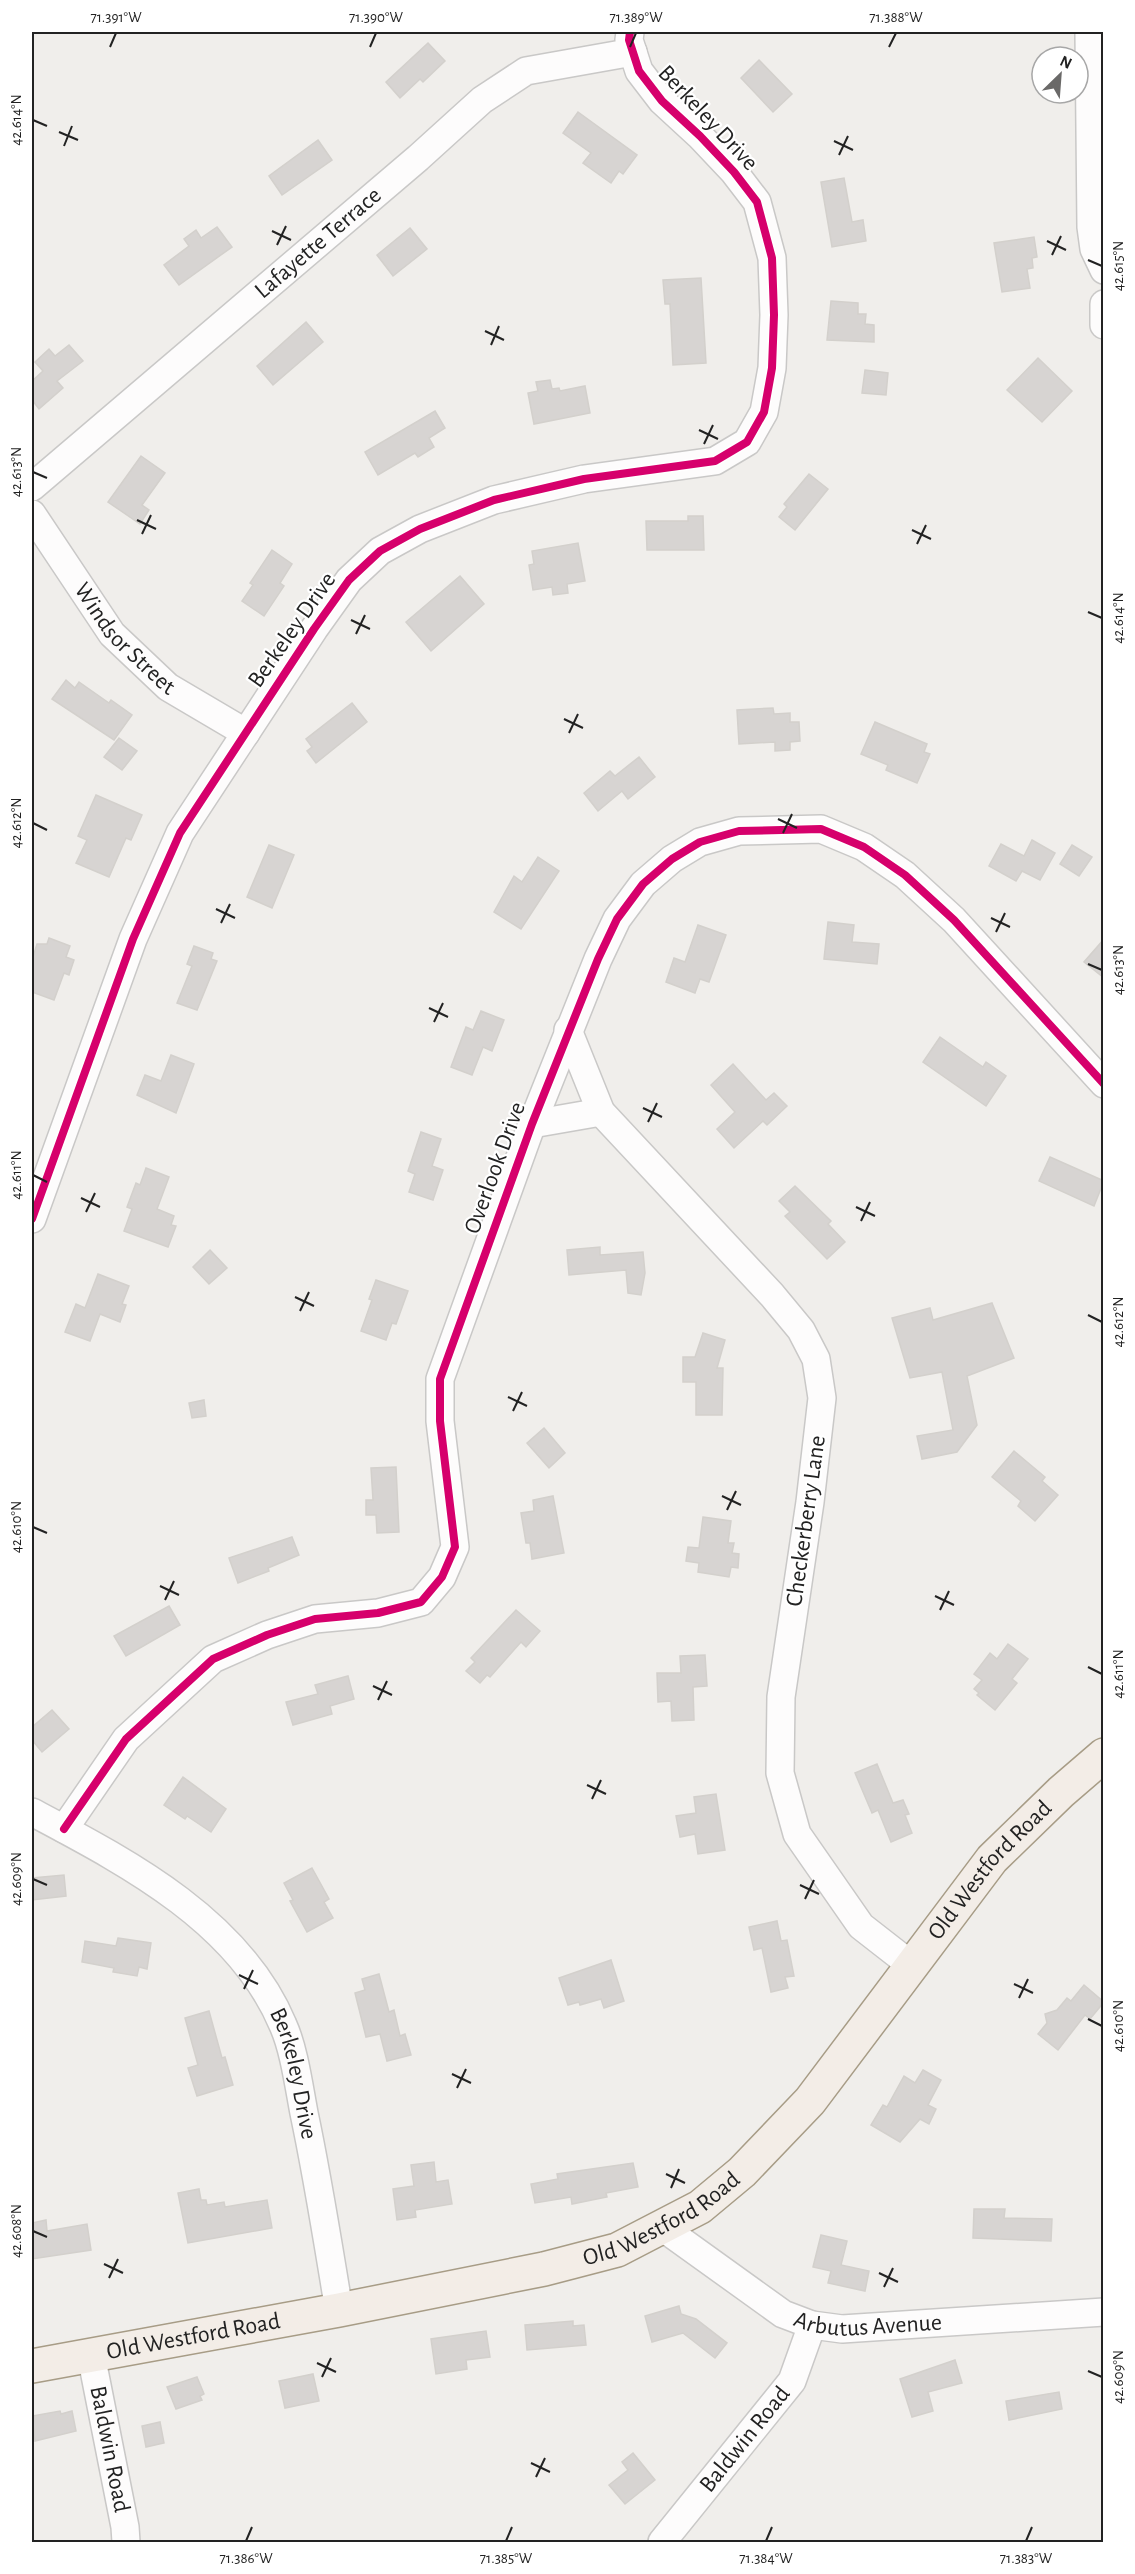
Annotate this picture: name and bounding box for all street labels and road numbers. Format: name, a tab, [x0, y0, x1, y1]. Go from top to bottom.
street label: Berkeley Drive	[653, 61, 763, 175]
street label: Lafayette Terrace	[250, 183, 386, 303]
street label: Berkeley Drive	[244, 568, 340, 692]
street label: Windsor Street	[70, 579, 179, 700]
street label: Overlook Drive	[460, 1099, 530, 1237]
street label: Checkerberry Lane	[782, 1434, 830, 1608]
street label: Old Westford Road	[924, 1796, 1056, 1944]
street label: Berkeley Drive	[265, 2004, 321, 2141]
street label: Old Westford Road	[581, 2167, 745, 2270]
street label: Arbutus Avenue	[790, 2307, 943, 2341]
street label: Old Westford Road	[105, 2309, 282, 2364]
street label: Baldwin Road	[695, 2382, 795, 2497]
street label: Baldwin Road	[85, 2384, 134, 2515]

